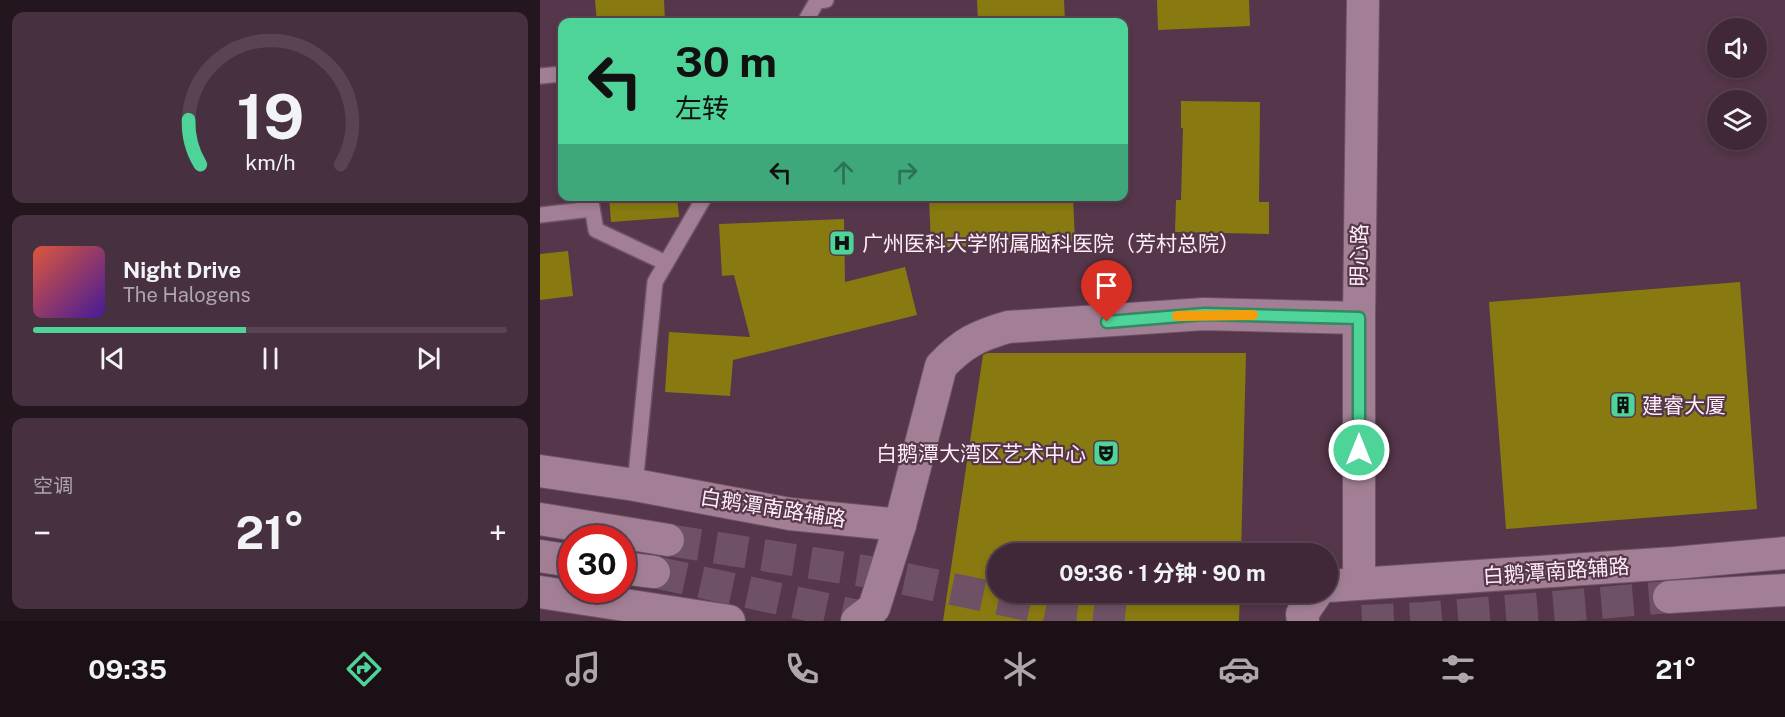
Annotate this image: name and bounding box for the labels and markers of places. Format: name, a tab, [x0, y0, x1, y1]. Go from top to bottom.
hospital icon: 广州医科大学附属脑科医院（芳村总院）	[827, 228, 857, 258]
place label: 广州医科大学附属脑科医院（芳村总院）	[862, 231, 1240, 256]
pin	[1081, 260, 1132, 322]
building icon: 建睿大厦	[1608, 390, 1638, 420]
place label: 建睿大厦	[1642, 393, 1726, 418]
theatre icon: 白鹅潭大湾区艺术中心	[1091, 438, 1121, 468]
place label: 白鹅潭大湾区艺术中心	[876, 441, 1086, 466]

